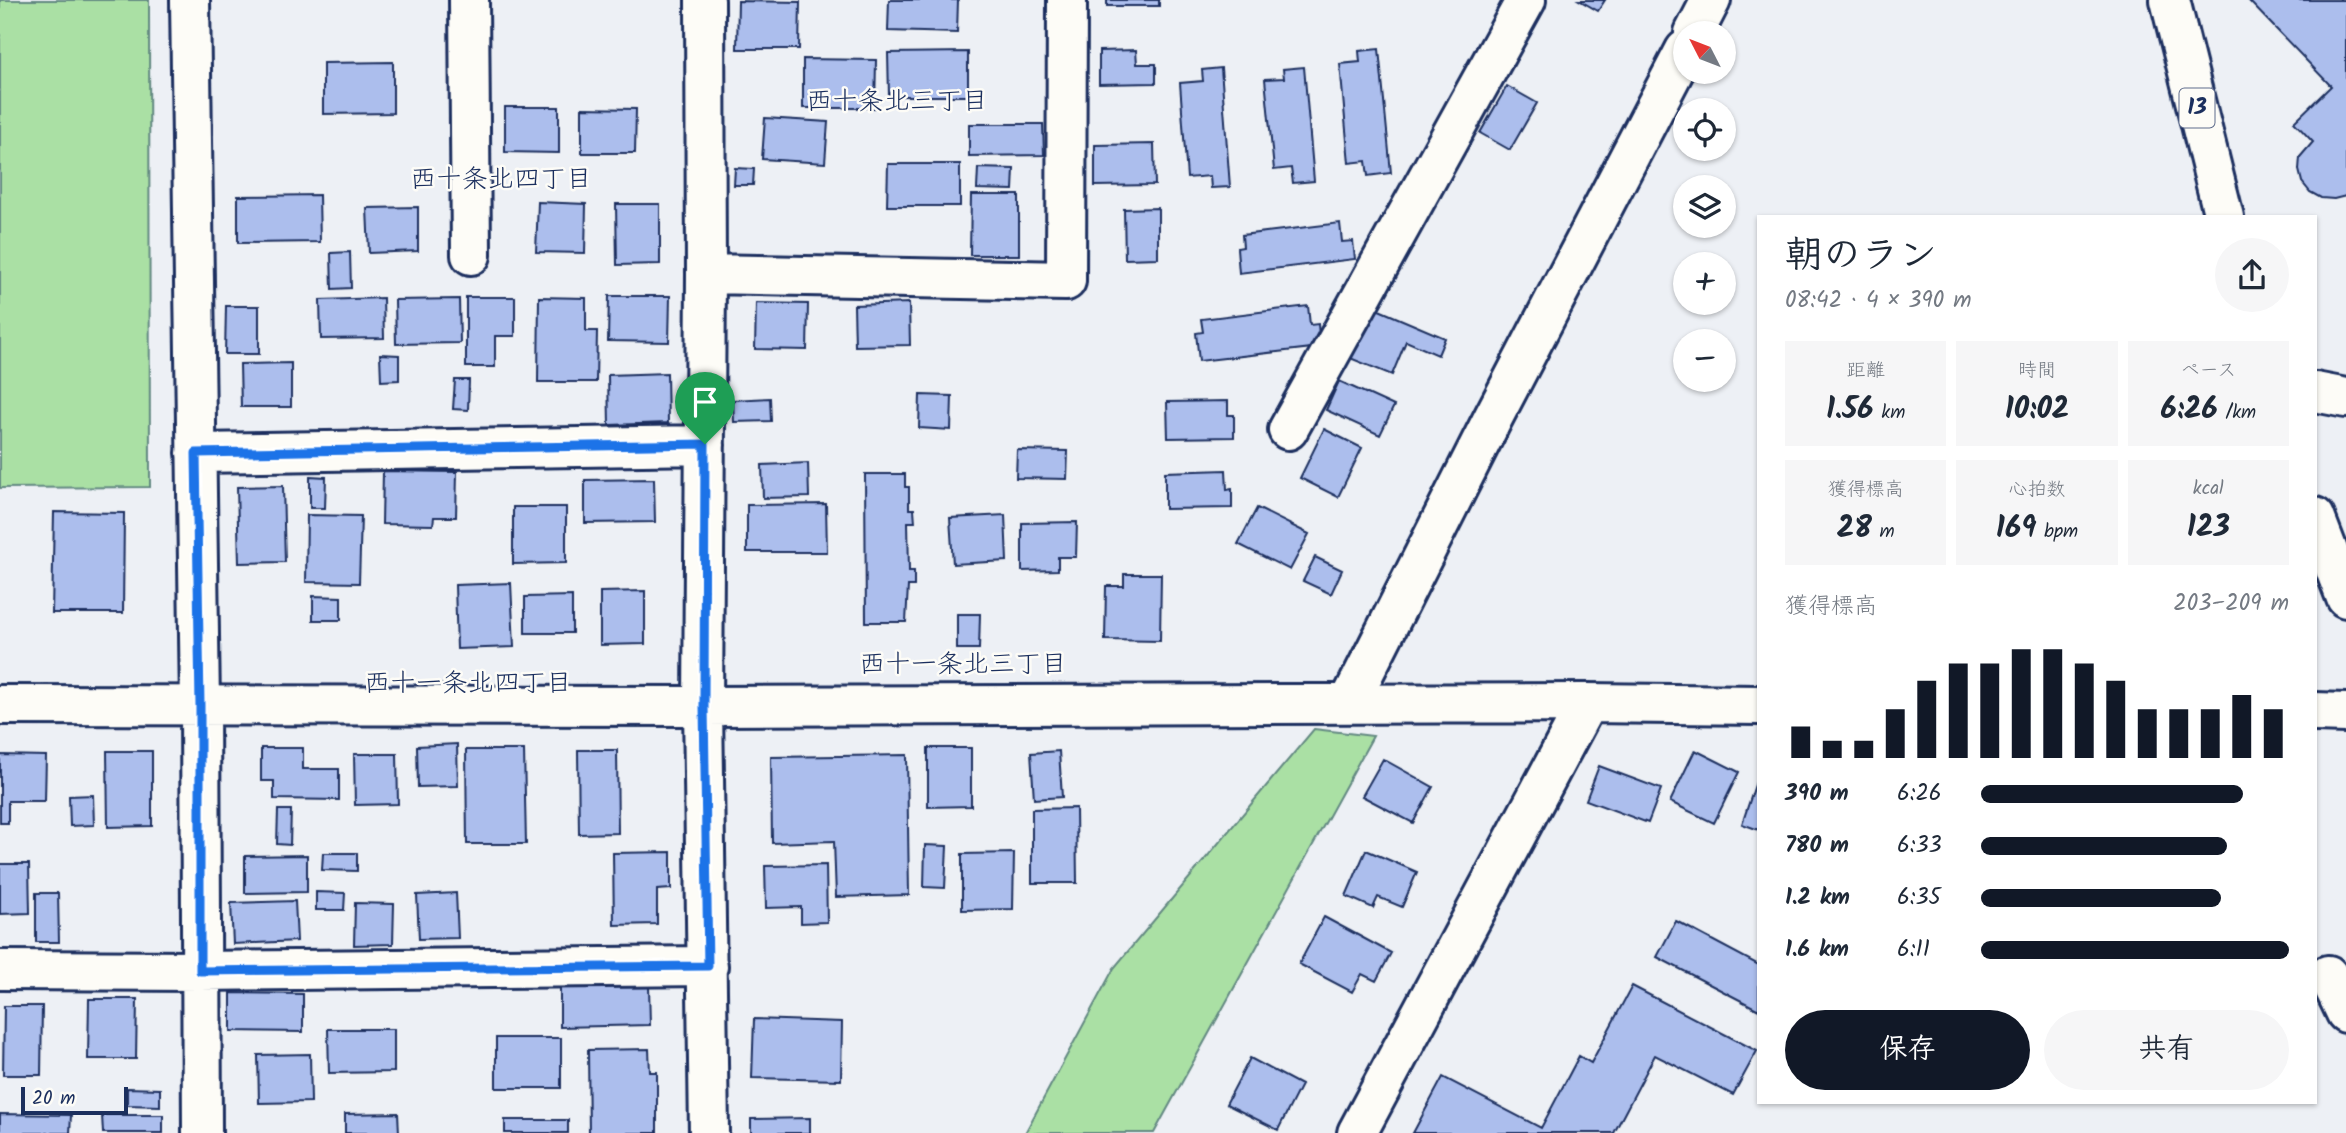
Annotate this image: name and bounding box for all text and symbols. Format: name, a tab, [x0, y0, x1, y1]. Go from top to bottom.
north arrow	[1673, 21, 1736, 84]
map controls	[1673, 21, 1736, 392]
district label: 西十条北三丁目	[806, 81, 988, 123]
road number: 13	[2180, 88, 2214, 128]
button: locate	[1673, 98, 1736, 161]
district label: 西十条北四丁目	[410, 159, 592, 201]
button: layers	[1673, 175, 1736, 238]
text: 朝のラン	[1785, 227, 1937, 287]
button: share	[2215, 238, 2289, 312]
button: +	[1673, 252, 1736, 315]
text: 08:42 · 4 × 390 m	[1785, 283, 1972, 319]
button: −	[1673, 329, 1736, 392]
text: 距離	[1847, 356, 1885, 386]
text: 時間	[2018, 356, 2056, 386]
text: ペース	[2180, 356, 2236, 386]
pin	[675, 372, 735, 444]
icon: arrive	[686, 383, 724, 421]
text: 1.56	[1826, 386, 1874, 434]
text: 10:02	[2005, 386, 2069, 434]
text: 6:26	[2160, 386, 2218, 434]
text: km	[1874, 398, 1905, 428]
text: /km	[2218, 398, 2256, 428]
text: kcal	[2193, 474, 2224, 504]
text: 獲得標高	[1828, 475, 1904, 505]
text: 心拍数	[2008, 475, 2066, 505]
text: 123	[2187, 504, 2230, 552]
text: 28	[1837, 505, 1872, 553]
text: 169	[1996, 505, 2036, 553]
text: m	[1872, 517, 1895, 547]
text: bpm	[2036, 517, 2078, 547]
text: 203–209 m	[2173, 586, 2289, 622]
text: 獲得標高	[1785, 589, 1877, 625]
district label: 西十一条北三丁目	[859, 644, 1067, 686]
district label: 西十一条北四丁目	[364, 663, 572, 705]
text: 390 m	[1785, 776, 1849, 812]
text: 6:26	[1897, 776, 1942, 812]
text: 780 m	[1785, 828, 1849, 864]
text: 6:33	[1897, 828, 1942, 864]
text: 1.2 km	[1785, 880, 1850, 916]
text: 6:35	[1897, 880, 1941, 916]
text: 1.6 km	[1785, 932, 1849, 968]
text: 6:11	[1897, 932, 1930, 968]
button: 保存	[1785, 1010, 2030, 1090]
button: 共有	[2044, 1010, 2289, 1090]
scale bar	[21, 1084, 128, 1116]
text: 20 m	[32, 1084, 75, 1114]

